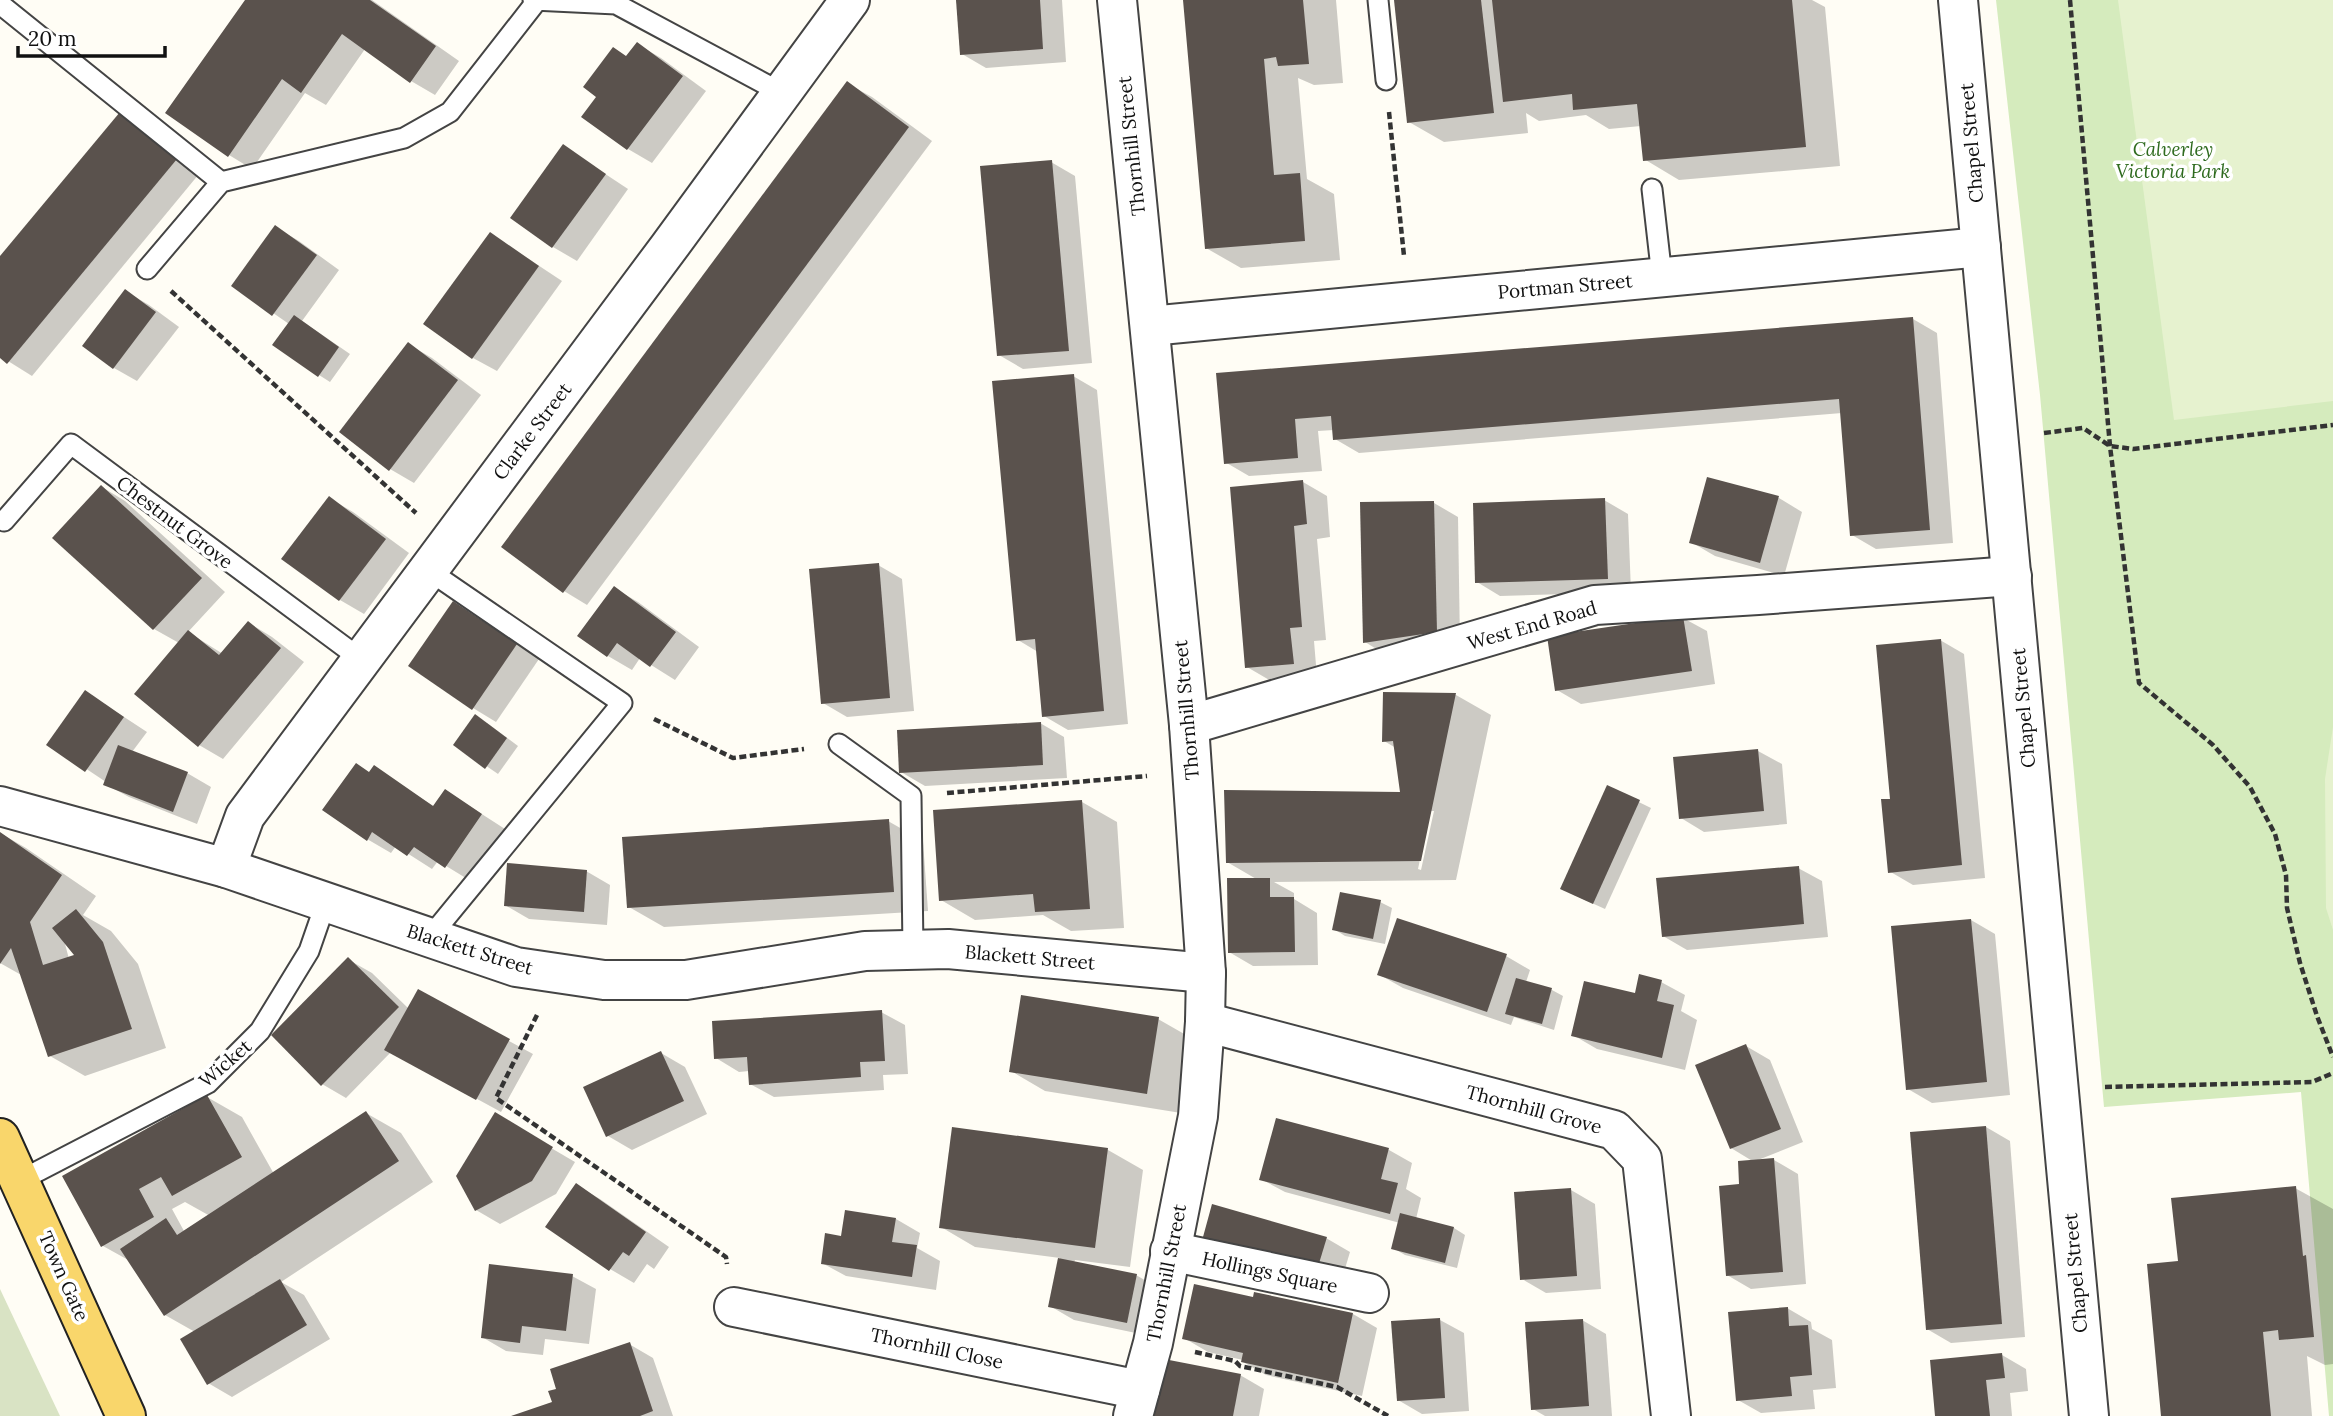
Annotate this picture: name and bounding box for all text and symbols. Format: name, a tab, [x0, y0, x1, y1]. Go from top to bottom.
scale bar	[18, 14, 164, 58]
text: 20 m	[28, 25, 77, 52]
street label: Thornhill Street	[1112, 74, 1150, 217]
street label: Chapel Street	[1954, 81, 1988, 204]
park label: Calverley Victoria Park	[2116, 137, 2230, 183]
street label: Portman Street	[1497, 268, 1634, 304]
street label: Clarke Street	[488, 377, 577, 484]
street label: Chestnut Grove	[112, 470, 238, 574]
street label: West End Road	[1465, 595, 1599, 655]
street label: Thornhill Street	[1168, 638, 1204, 781]
street label: Chapel Street	[2006, 646, 2040, 769]
street label: Blackett Street	[404, 918, 537, 980]
street label: Blackett Street	[964, 939, 1097, 975]
street label: Wicket	[194, 1033, 257, 1092]
street label: Thornhill Grove	[1463, 1079, 1605, 1139]
street label: Thornhill Street	[1141, 1201, 1191, 1344]
street label: Chapel Street	[2058, 1211, 2092, 1334]
street label: Town Gate	[34, 1227, 94, 1325]
street label: Hollings Square	[1200, 1246, 1340, 1298]
street label: Thornhill Close	[868, 1322, 1006, 1374]

